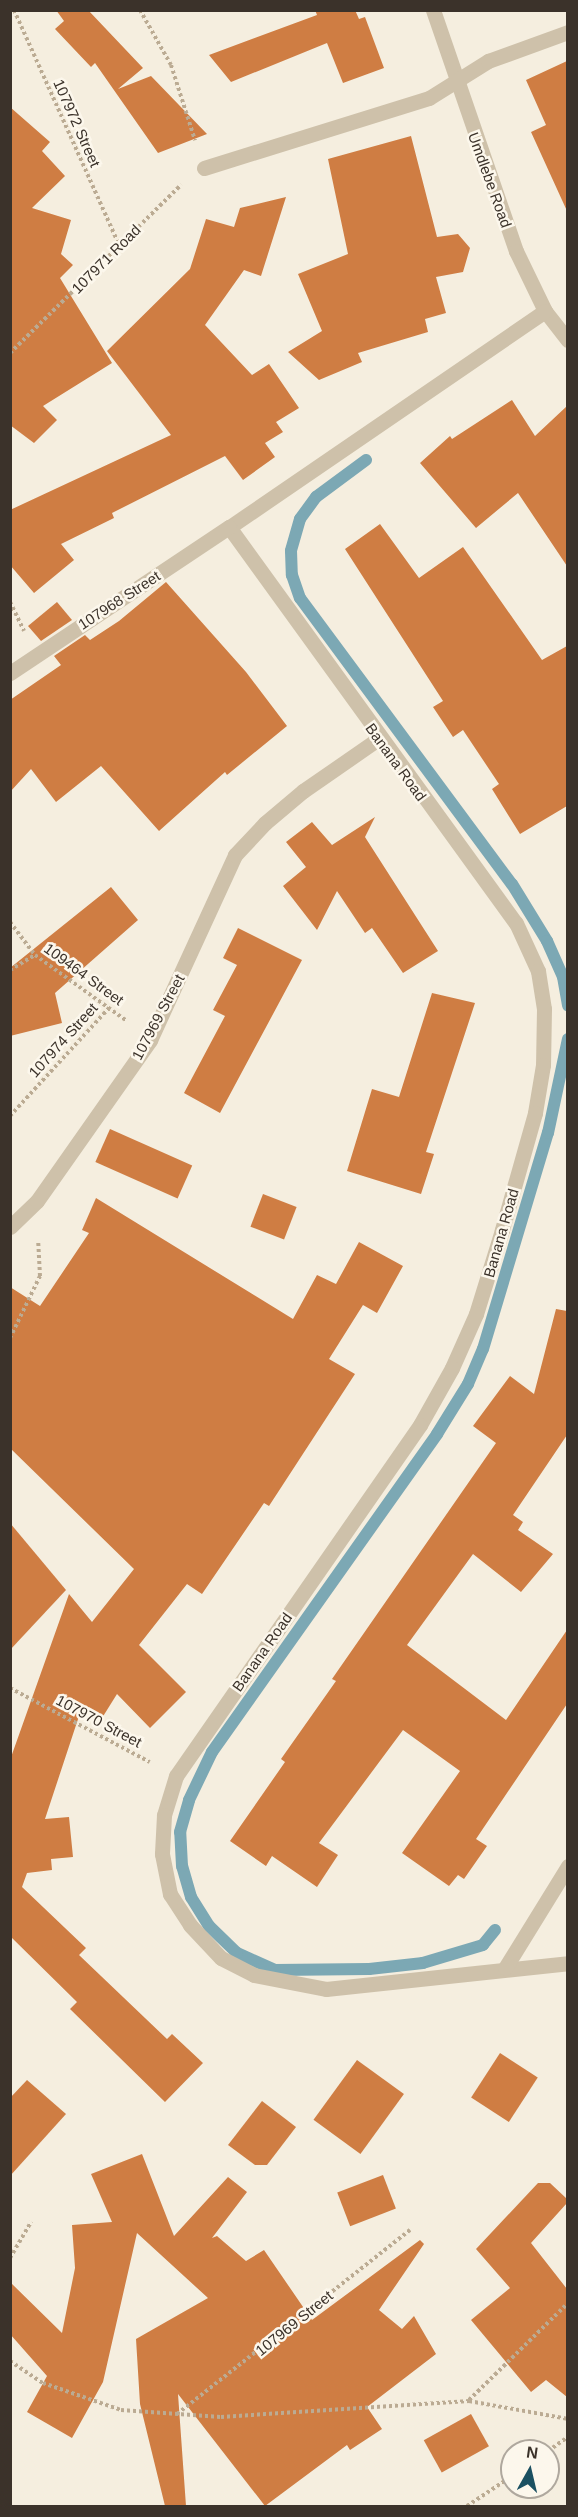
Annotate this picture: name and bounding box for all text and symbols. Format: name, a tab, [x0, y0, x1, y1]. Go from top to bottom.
street label: 107972 Street	[50, 76, 104, 170]
street label: Umdlebe Road	[464, 130, 516, 230]
street label: 107971 Road	[68, 221, 144, 297]
street label: 107968 Street	[75, 567, 163, 633]
street label: Banana Road	[362, 720, 430, 804]
street label: 109464 Street	[41, 939, 127, 1009]
street label: 107969 Street	[128, 971, 188, 1063]
street label: 107974 Street	[25, 999, 101, 1081]
street label: Banana Road	[480, 1186, 522, 1280]
street label: Banana Road	[228, 1609, 296, 1695]
street label: 107970 Street	[53, 1691, 145, 1751]
street label: 107969 Street	[252, 2286, 336, 2360]
north arrow	[500, 2439, 560, 2499]
text: N	[525, 2443, 539, 2462]

